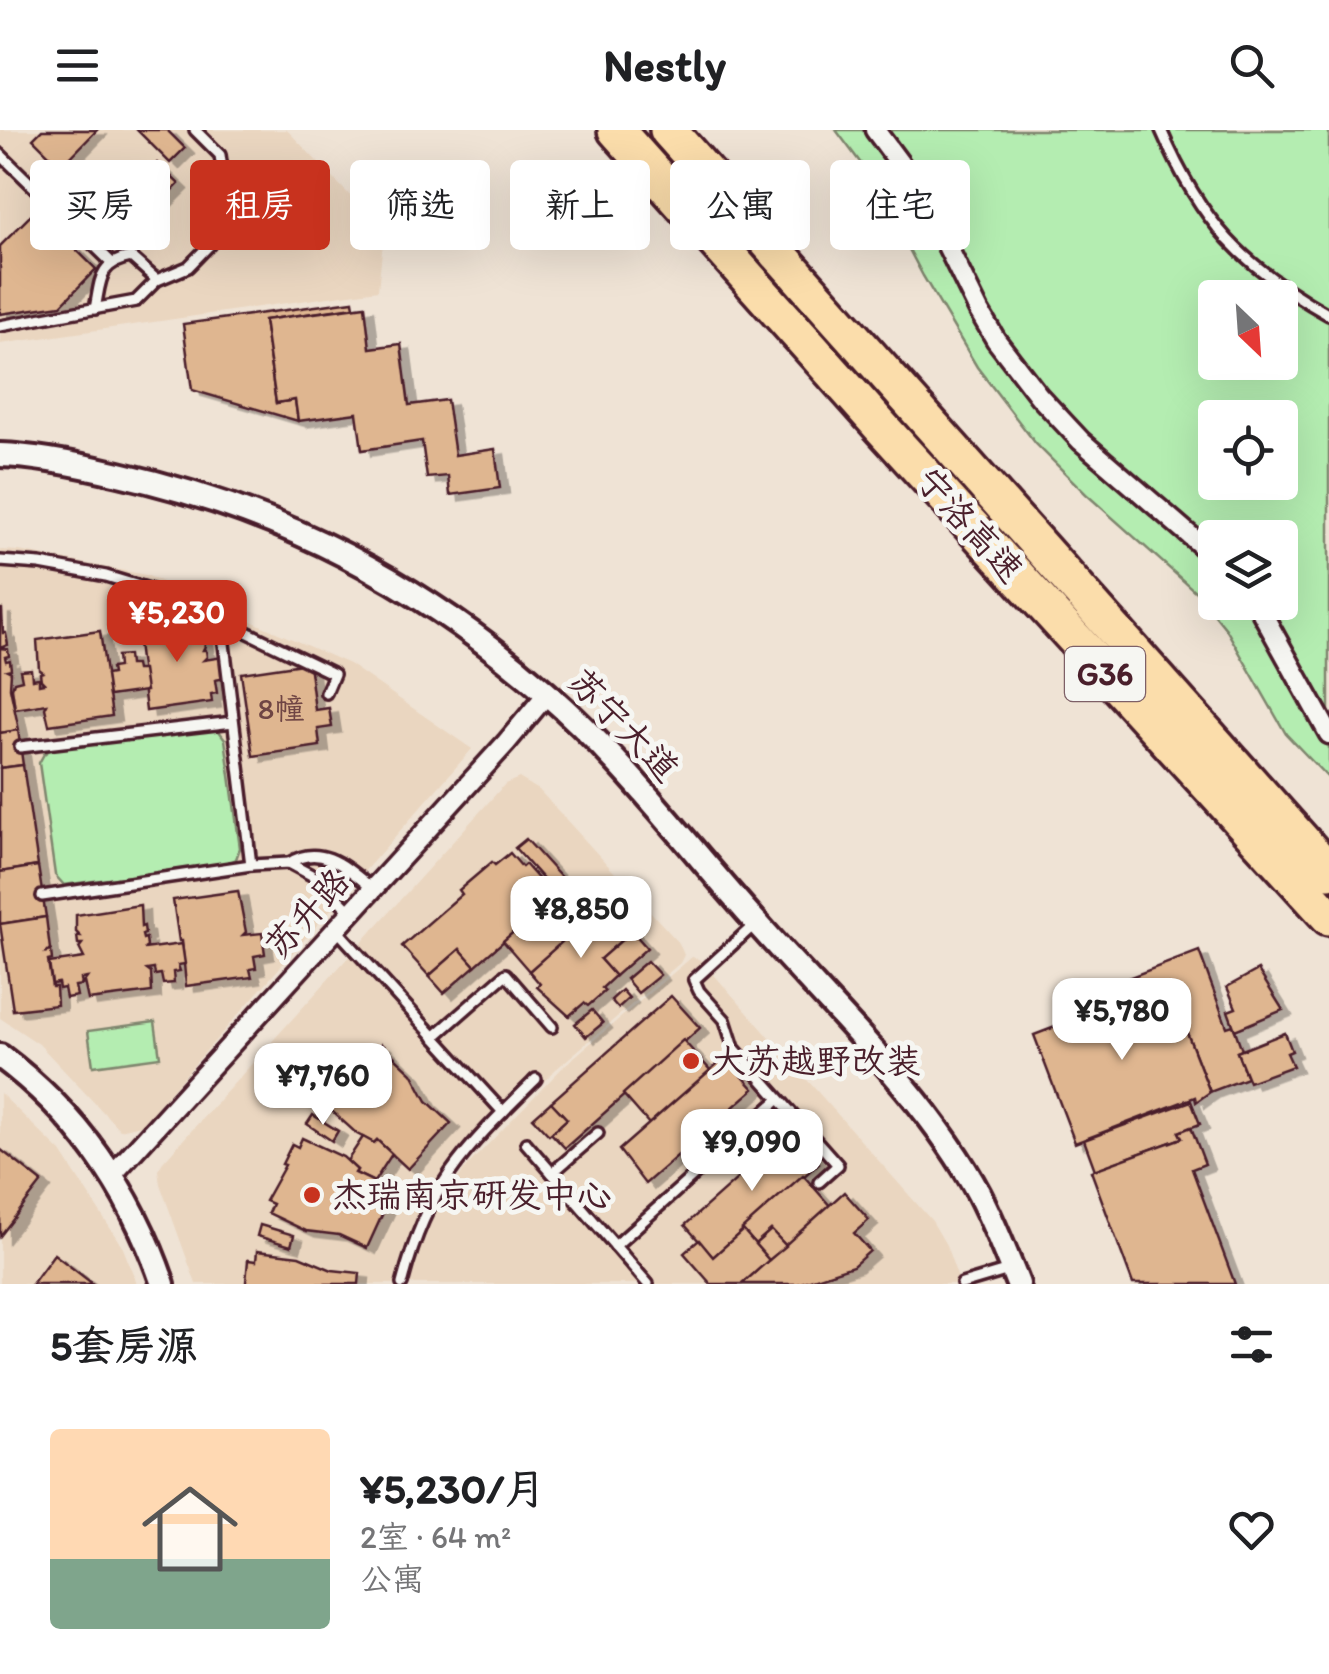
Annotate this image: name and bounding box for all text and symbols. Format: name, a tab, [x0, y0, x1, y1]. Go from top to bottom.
icon: menu	[50, 38, 105, 93]
text: Nestly	[603, 38, 726, 92]
icon: search	[1224, 38, 1279, 93]
chip: 买房	[30, 160, 170, 250]
chip: 租房	[190, 160, 330, 250]
chip: 筛选	[350, 160, 490, 250]
chip: 新上	[510, 160, 650, 250]
chip: 公寓	[670, 160, 810, 250]
chip: 住宅	[830, 160, 970, 250]
north arrow	[1198, 280, 1298, 380]
map controls	[1198, 280, 1298, 620]
button: locate	[1198, 400, 1298, 500]
street label: 宁洛高速	[908, 459, 1032, 591]
button: layers	[1198, 520, 1298, 620]
pin: ¥5,230	[96, 580, 258, 665]
text: ¥5,230	[129, 593, 225, 631]
road number: G36	[1065, 647, 1145, 701]
street label: 苏宁大道	[560, 660, 688, 790]
house number: 8幢	[258, 690, 304, 727]
street label: 苏升路	[256, 860, 358, 966]
pin: ¥8,850	[500, 876, 662, 961]
text: ¥8,850	[532, 889, 630, 927]
pin: ¥5,780	[1041, 978, 1203, 1063]
text: ¥5,780	[1074, 991, 1170, 1029]
place label: 大苏越野改装	[711, 1040, 921, 1082]
pin: ¥7,760	[242, 1043, 404, 1128]
marker: 大苏越野改装	[680, 1050, 702, 1072]
text: ¥7,760	[276, 1056, 370, 1094]
pin: ¥9,090	[671, 1109, 833, 1194]
text: ¥9,090	[703, 1122, 801, 1160]
place label: 杰瑞南京研发中心	[332, 1174, 612, 1216]
marker: 杰瑞南京研发中心	[301, 1184, 323, 1206]
icon: filters	[1224, 1317, 1279, 1372]
text: 5套房源	[50, 1320, 198, 1371]
text: ¥5,230/月	[360, 1463, 546, 1514]
icon: home	[130, 1469, 250, 1589]
icon: heart	[1224, 1502, 1279, 1557]
text: 2室 · 64 m²	[360, 1518, 511, 1556]
text: 公寓	[360, 1560, 424, 1598]

